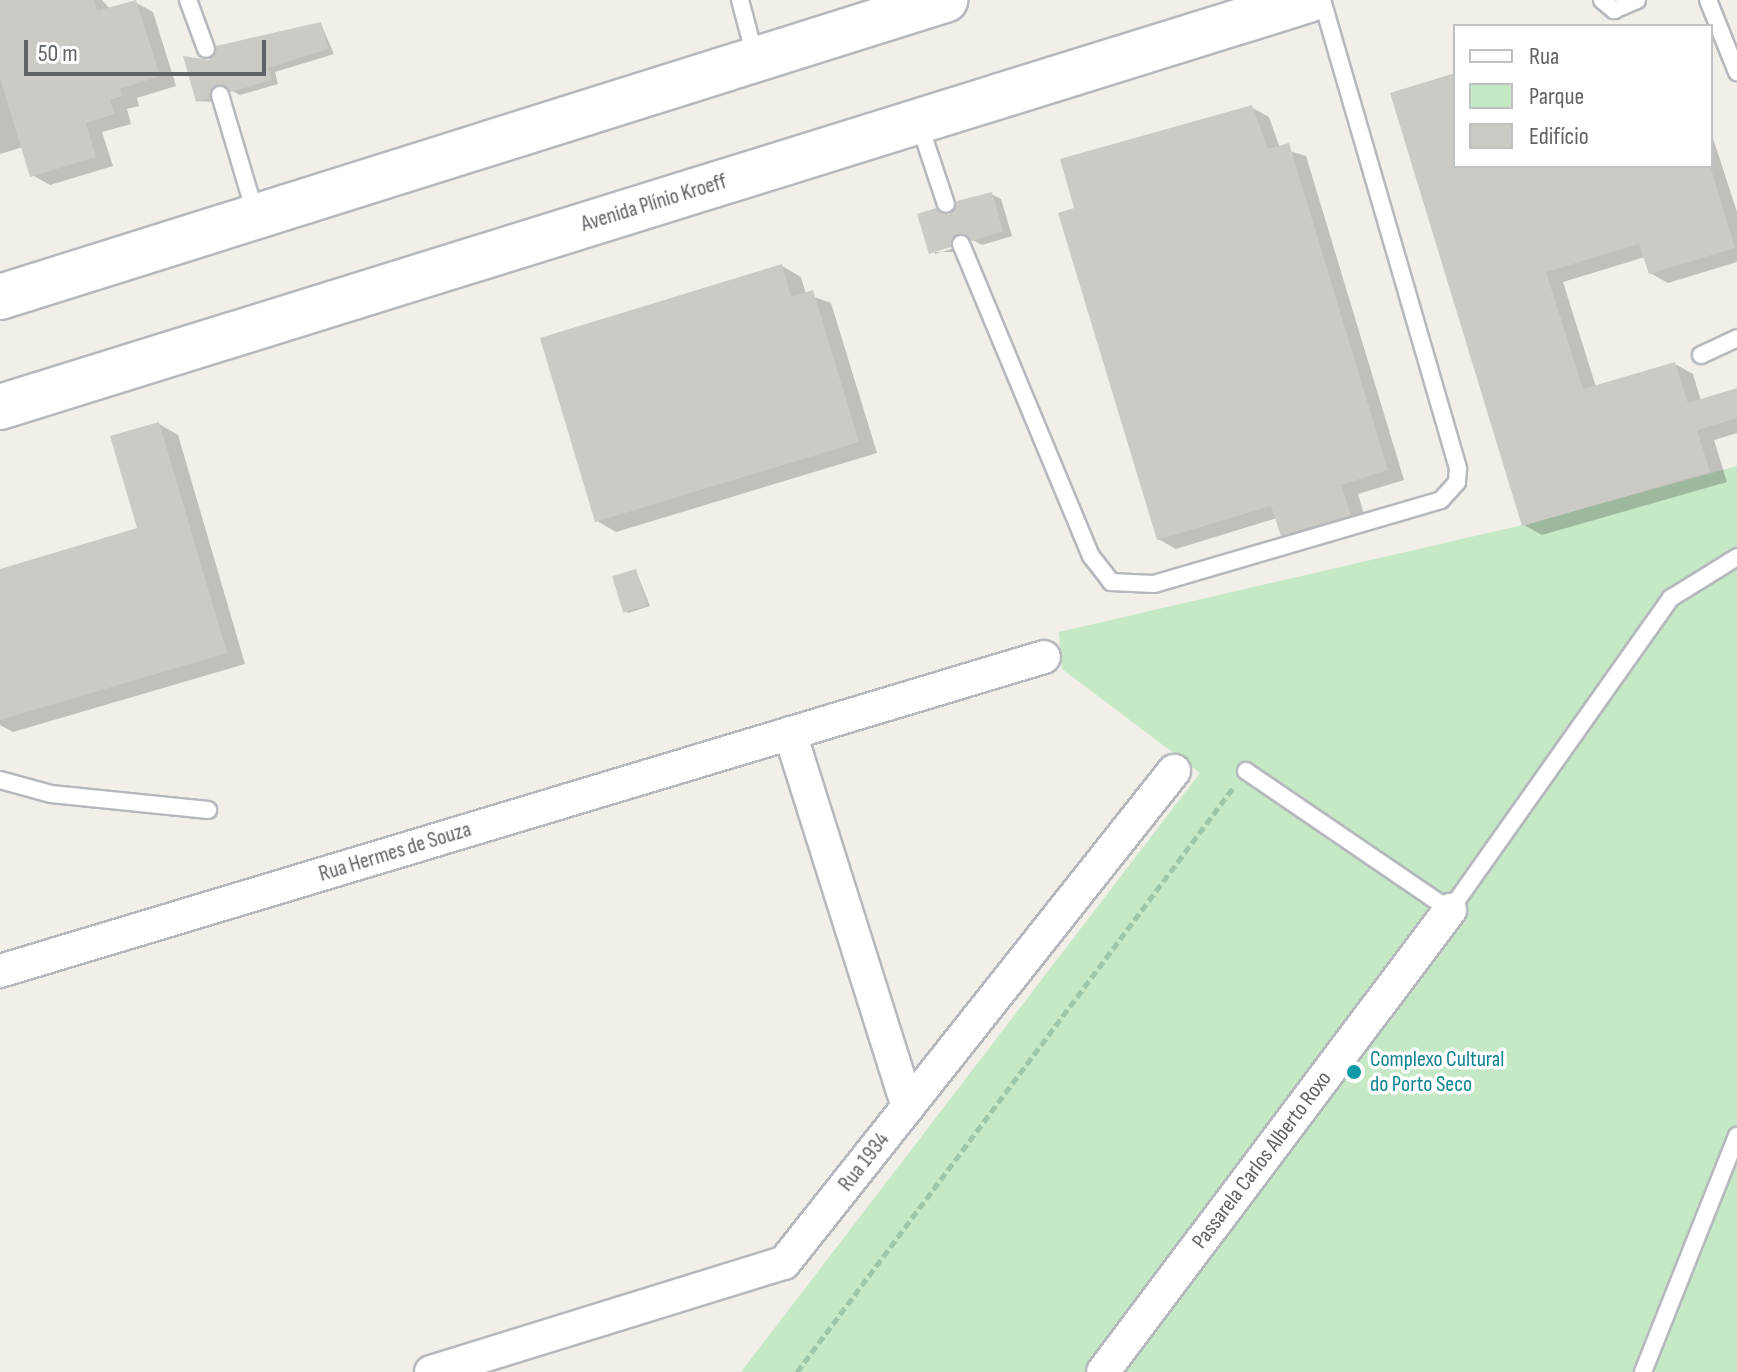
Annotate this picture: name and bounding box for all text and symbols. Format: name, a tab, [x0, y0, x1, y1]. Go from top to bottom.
scale bar	[28, 24, 270, 74]
legend	[1453, 24, 1713, 168]
text: 50 m	[38, 39, 78, 68]
text: Rua	[1529, 42, 1559, 71]
text: Parque	[1529, 82, 1584, 111]
text: Edifício	[1529, 122, 1589, 151]
street label: Avenida Plínio Kroeff	[578, 168, 730, 238]
street label: Rua Hermes de Souza	[316, 816, 474, 888]
place label: Complexo Cultural do Porto Seco	[1370, 1046, 1504, 1098]
marker: Complexo Cultural do Porto Seco	[1345, 1063, 1363, 1081]
street label: Passarela Carlos Alberto Roxo	[1187, 1066, 1337, 1254]
street label: Rua 1934	[833, 1127, 895, 1197]

